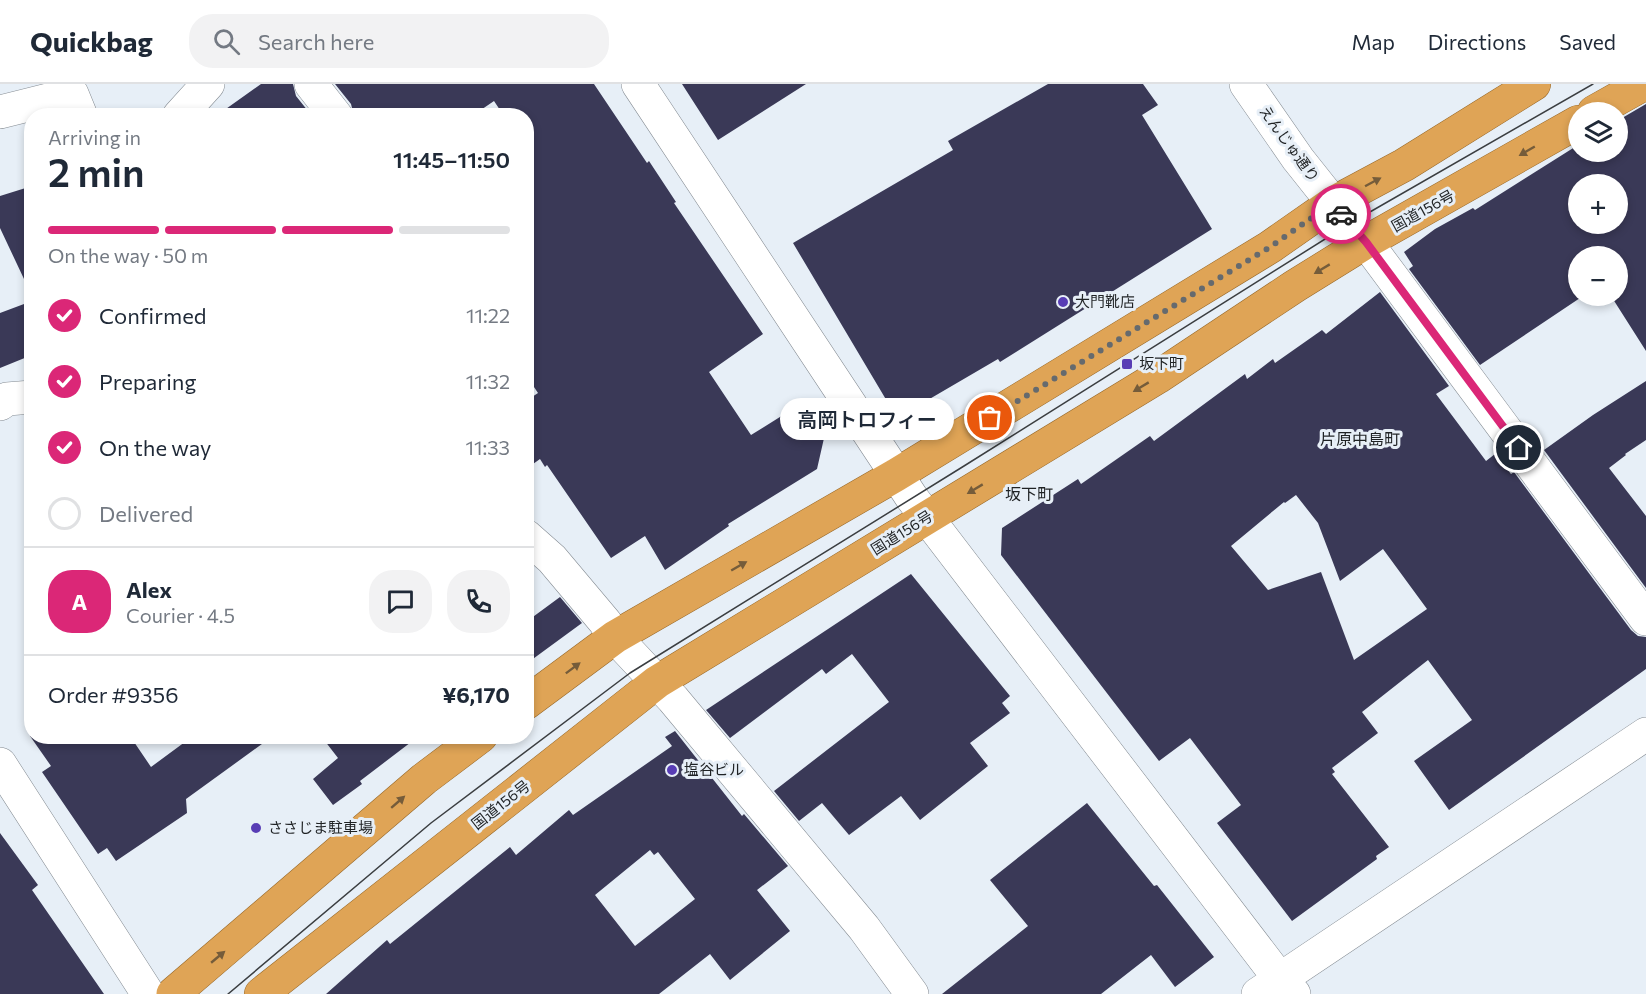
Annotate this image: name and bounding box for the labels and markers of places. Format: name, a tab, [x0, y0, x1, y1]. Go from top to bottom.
place label: 大門靴店	[1075, 292, 1135, 310]
marker: 大門靴店	[1056, 295, 1070, 309]
place label: 坂下町	[1139, 354, 1184, 372]
marker: 坂下町	[1120, 357, 1134, 371]
pin	[964, 392, 1015, 443]
callout: 高岡トロフィー	[780, 397, 954, 439]
pin	[1493, 422, 1544, 473]
place label: 塩谷ビル	[684, 760, 744, 778]
marker: 塩谷ビル	[665, 763, 679, 777]
place label: ささじま駐車場	[268, 818, 373, 836]
marker: ささじま駐車場	[249, 821, 263, 835]

